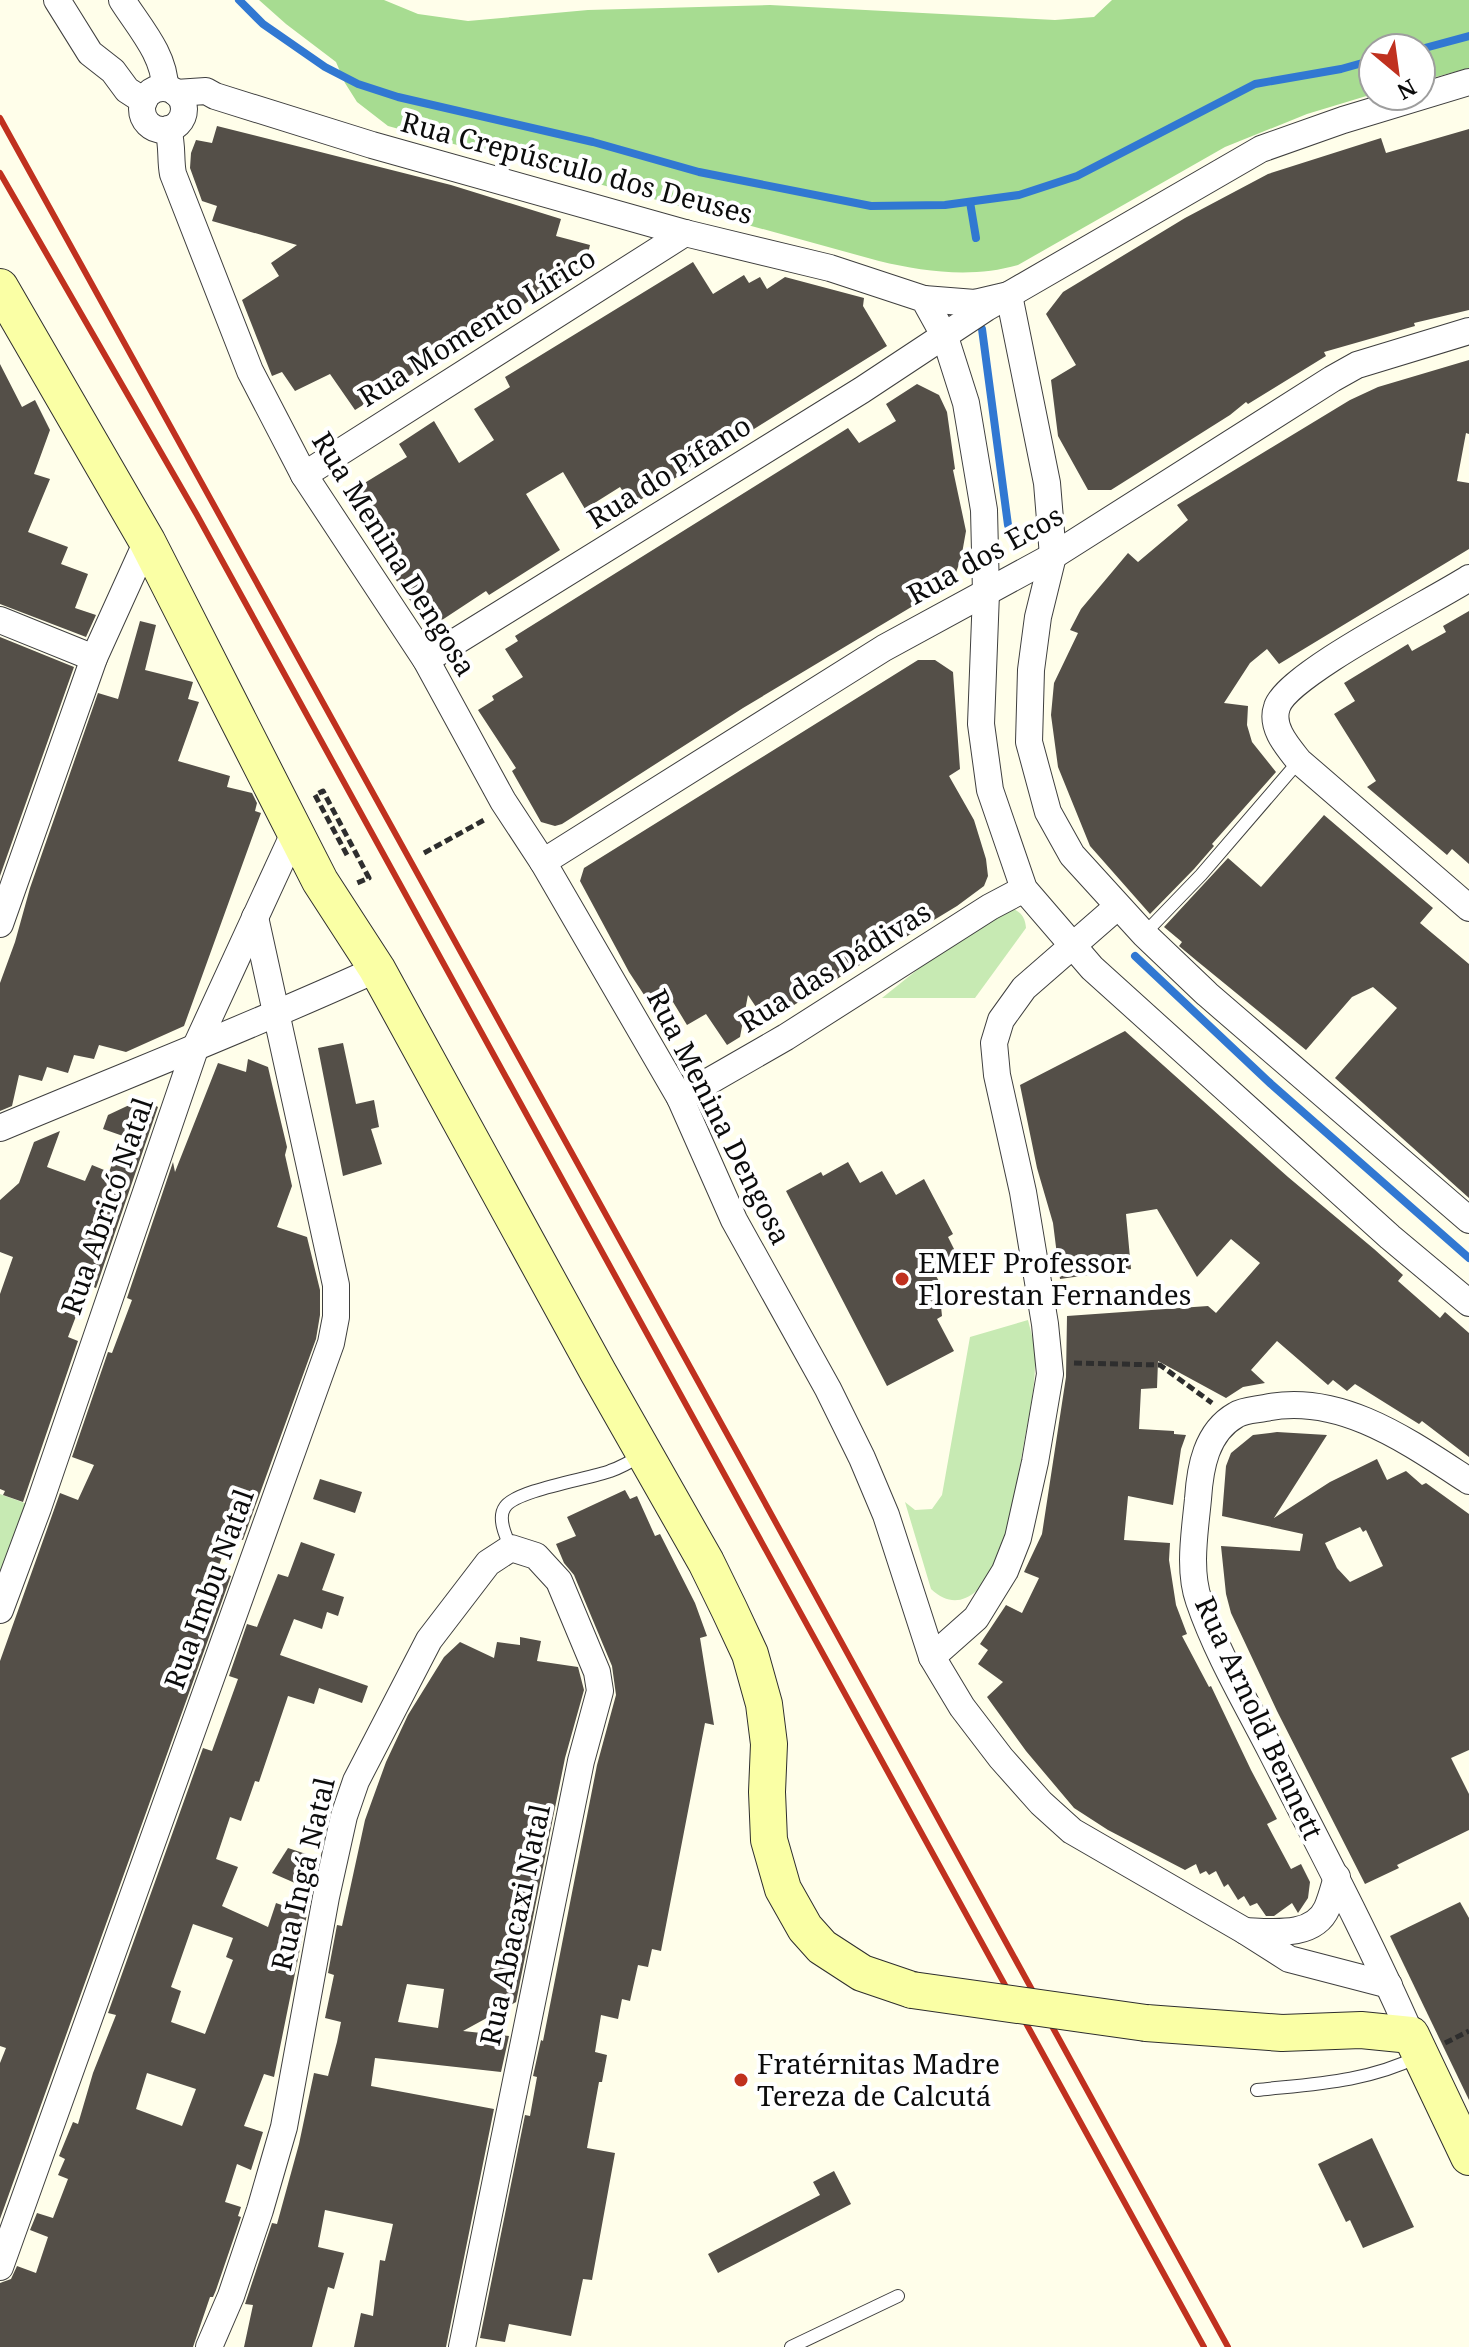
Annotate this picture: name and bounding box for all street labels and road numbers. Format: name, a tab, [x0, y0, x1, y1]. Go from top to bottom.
street label: Rua Crepúsculo dos Deuses	[397, 102, 757, 232]
street label: Rua Momento Lírico	[351, 238, 602, 415]
street label: Rua do Pífano	[580, 406, 757, 537]
street label: Rua Menina Dengosa	[304, 424, 486, 683]
street label: Rua dos Ecos	[900, 496, 1069, 613]
street label: Rua das Dádivas	[732, 892, 937, 1040]
street label: Rua Menina Dengosa	[639, 982, 801, 1251]
street label: Rua Abricó Natal	[51, 1092, 161, 1319]
street label: Rua Imbu Natal	[154, 1483, 262, 1694]
street label: Rua Arnold Bennett	[1187, 1590, 1333, 1845]
street label: Rua Ingá Natal	[261, 1773, 343, 1974]
street label: Rua Abacaxi Natal	[470, 1801, 558, 2049]

